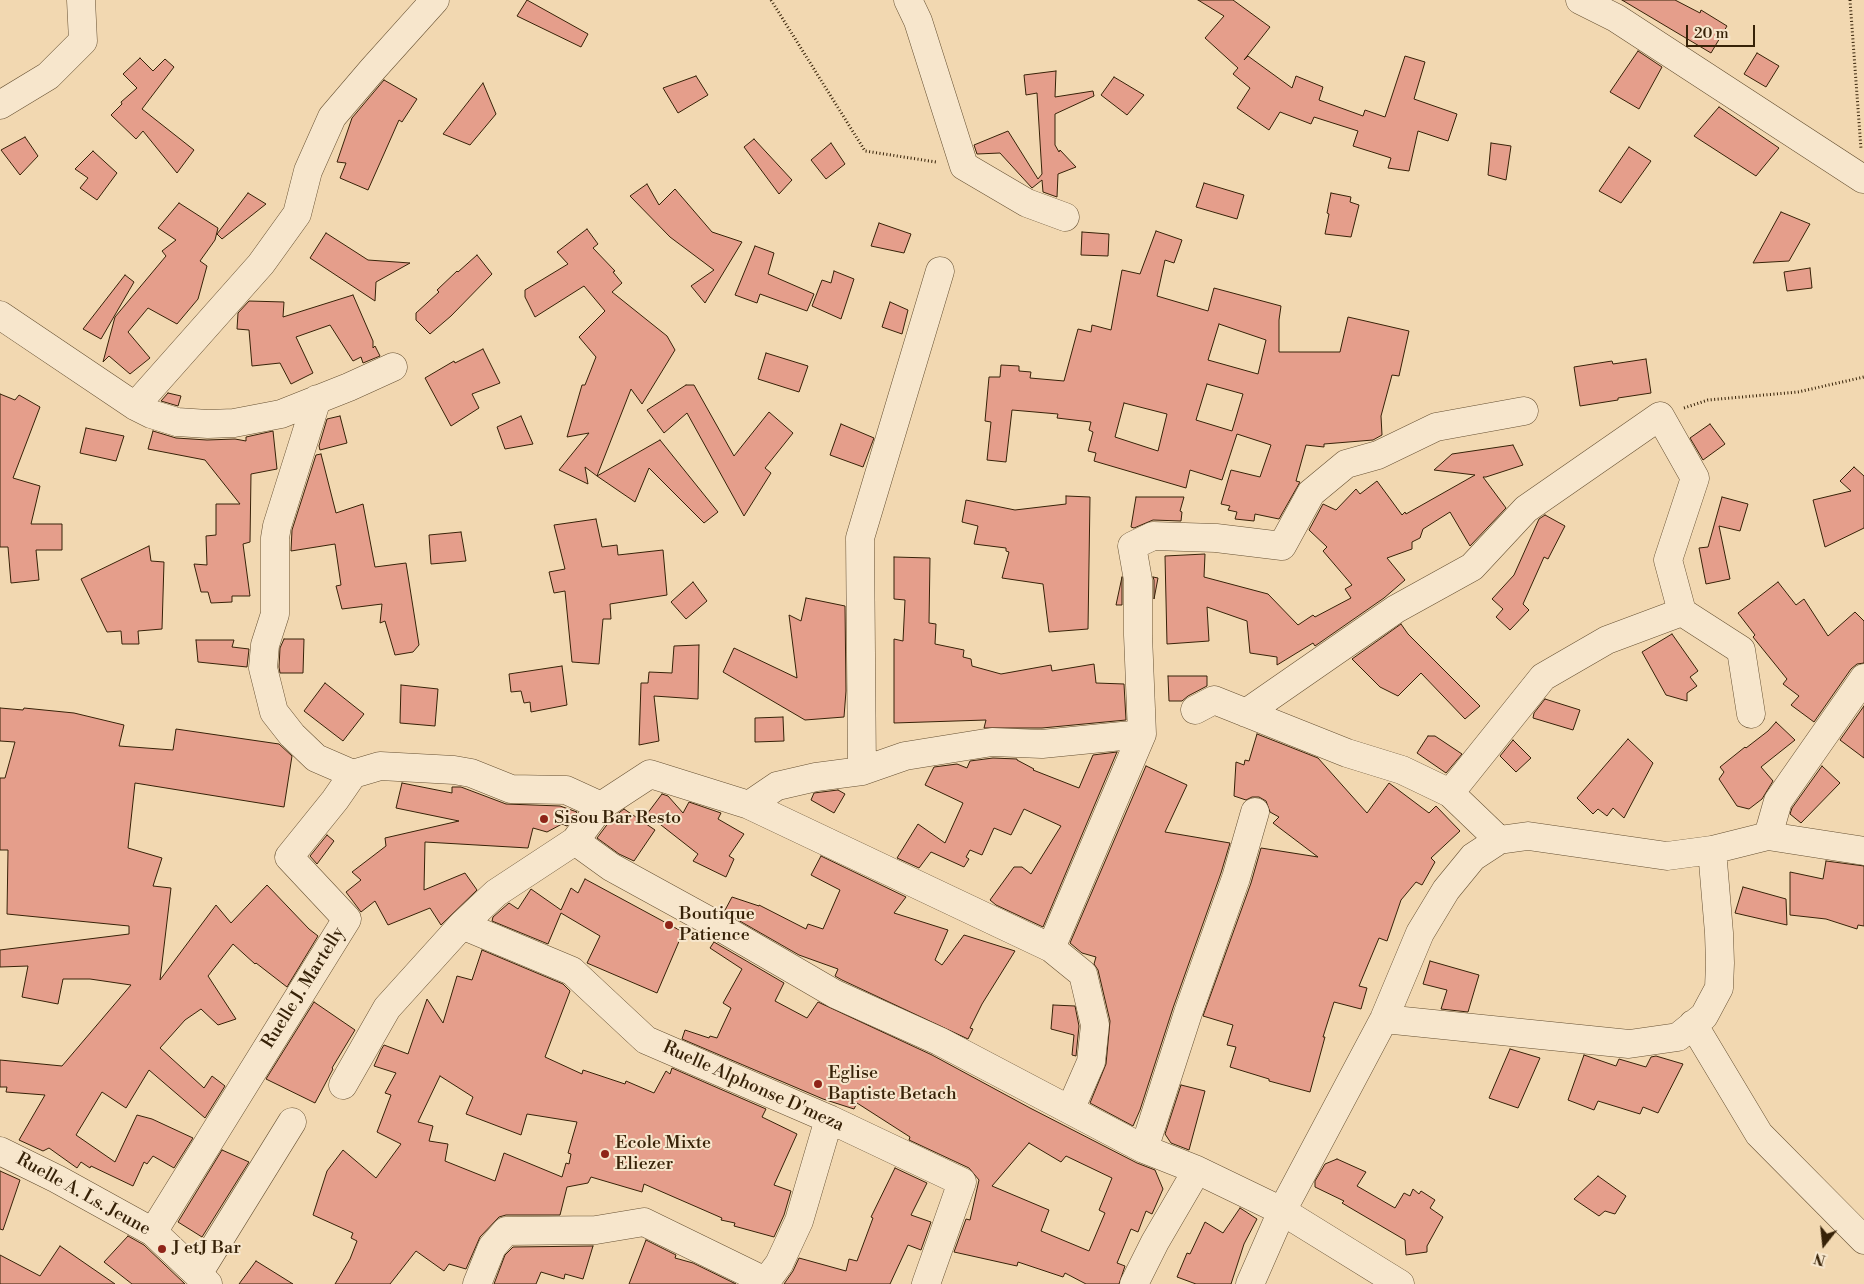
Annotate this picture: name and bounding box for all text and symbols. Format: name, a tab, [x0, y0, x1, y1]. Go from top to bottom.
scale bar	[1689, 15, 1758, 47]
text: 20 m	[1694, 24, 1729, 43]
place label: Sisou Bar Resto	[554, 808, 681, 830]
marker: Sisou Bar Resto	[538, 813, 550, 825]
place label: Boutique Patience	[679, 904, 755, 946]
marker: Boutique Patience	[663, 919, 675, 931]
street label: Ruelle J. Martelly	[258, 923, 350, 1053]
street label: Ruelle Alphonse D'meza	[659, 1037, 847, 1137]
place label: Eglise Baptiste Betach	[828, 1063, 957, 1106]
marker: Eglise Baptiste Betach	[812, 1078, 824, 1090]
place label: Ecole Mixte Eliezer	[615, 1133, 711, 1176]
marker: Ecole Mixte Eliezer	[599, 1148, 611, 1160]
street label: Ruelle A. Ls. Jeune	[12, 1149, 154, 1241]
north arrow	[1799, 1219, 1849, 1269]
place label: J etJ Bar	[172, 1238, 241, 1260]
marker: J etJ Bar	[156, 1243, 168, 1255]
text: N	[1812, 1248, 1828, 1269]

